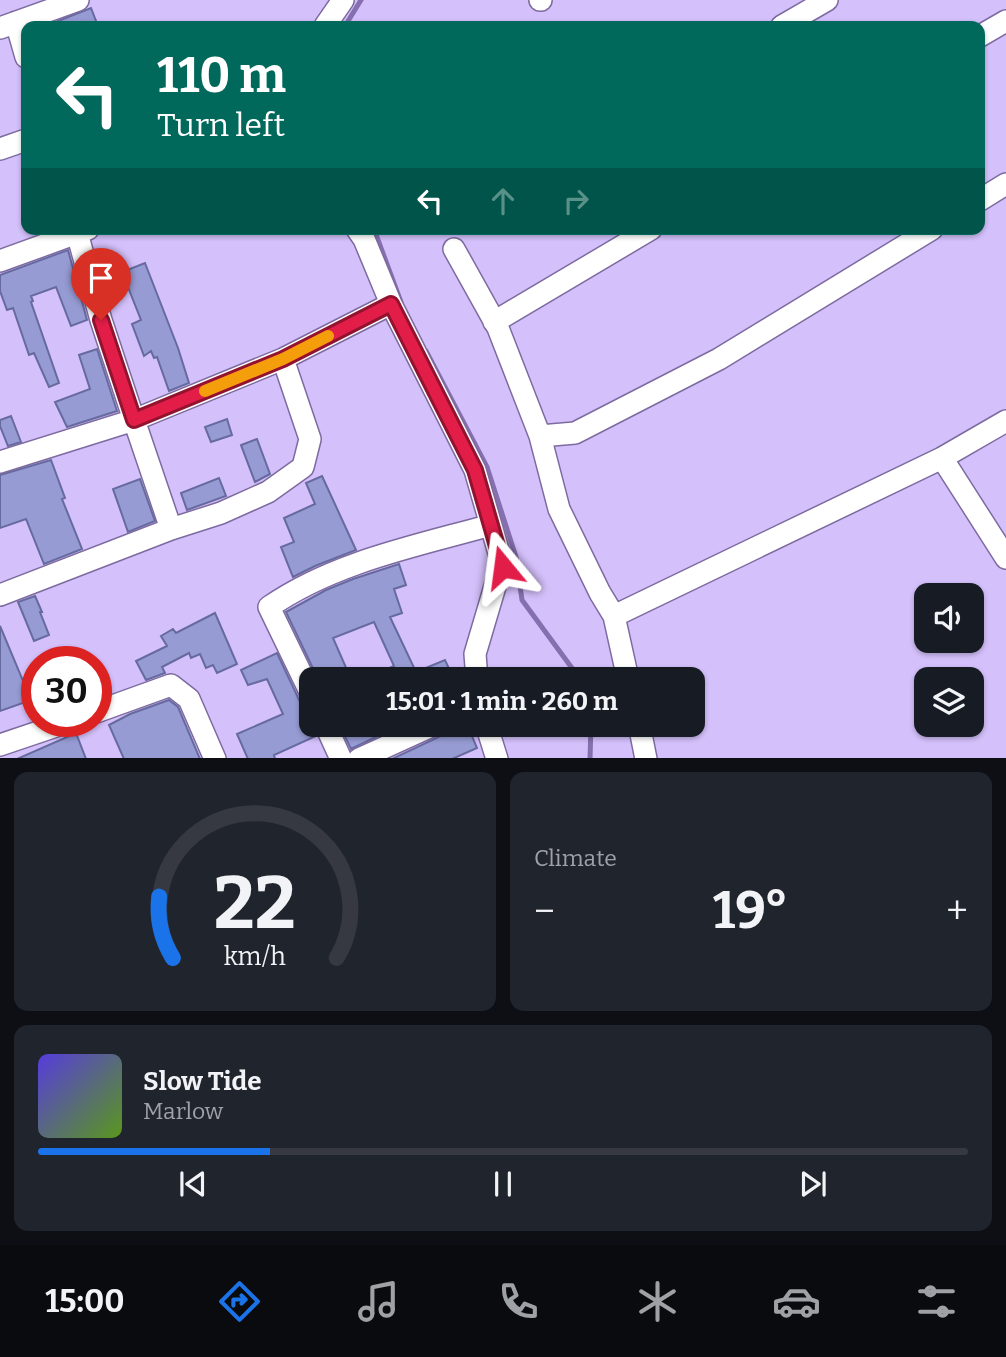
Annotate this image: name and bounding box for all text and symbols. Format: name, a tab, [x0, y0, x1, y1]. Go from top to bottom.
text: 110 m	[157, 46, 286, 105]
icon: left	[42, 49, 133, 140]
text: Turn left	[157, 106, 285, 144]
icon: left	[411, 182, 449, 220]
icon: ahead	[484, 182, 522, 220]
icon: right	[557, 182, 595, 220]
pin	[71, 248, 131, 320]
icon: arrive	[82, 259, 120, 297]
position arrow	[466, 530, 540, 604]
map controls	[914, 583, 984, 737]
button: sound	[914, 583, 984, 653]
speed limit sign: 30	[21, 646, 112, 737]
button: layers	[914, 667, 984, 737]
text: 15:01 · 1 min · 260 m	[386, 686, 618, 717]
text: Climate	[534, 844, 617, 872]
text: 22	[214, 860, 296, 947]
text: 19°	[713, 879, 788, 942]
text: −	[534, 888, 555, 934]
text: +	[946, 888, 968, 934]
text: km/h	[224, 941, 286, 971]
text: Slow Tide	[143, 1066, 262, 1097]
text: Marlow	[143, 1097, 223, 1125]
icon: previous	[174, 1165, 212, 1203]
icon: pause	[484, 1165, 522, 1203]
icon: next	[794, 1165, 832, 1203]
icon: directions	[215, 1277, 264, 1326]
icon: music	[354, 1277, 403, 1326]
icon: phone	[494, 1277, 543, 1326]
icon: climate	[633, 1277, 682, 1326]
icon: car	[772, 1277, 821, 1326]
icon: filters	[912, 1277, 961, 1326]
text: 15:00	[45, 1282, 125, 1320]

